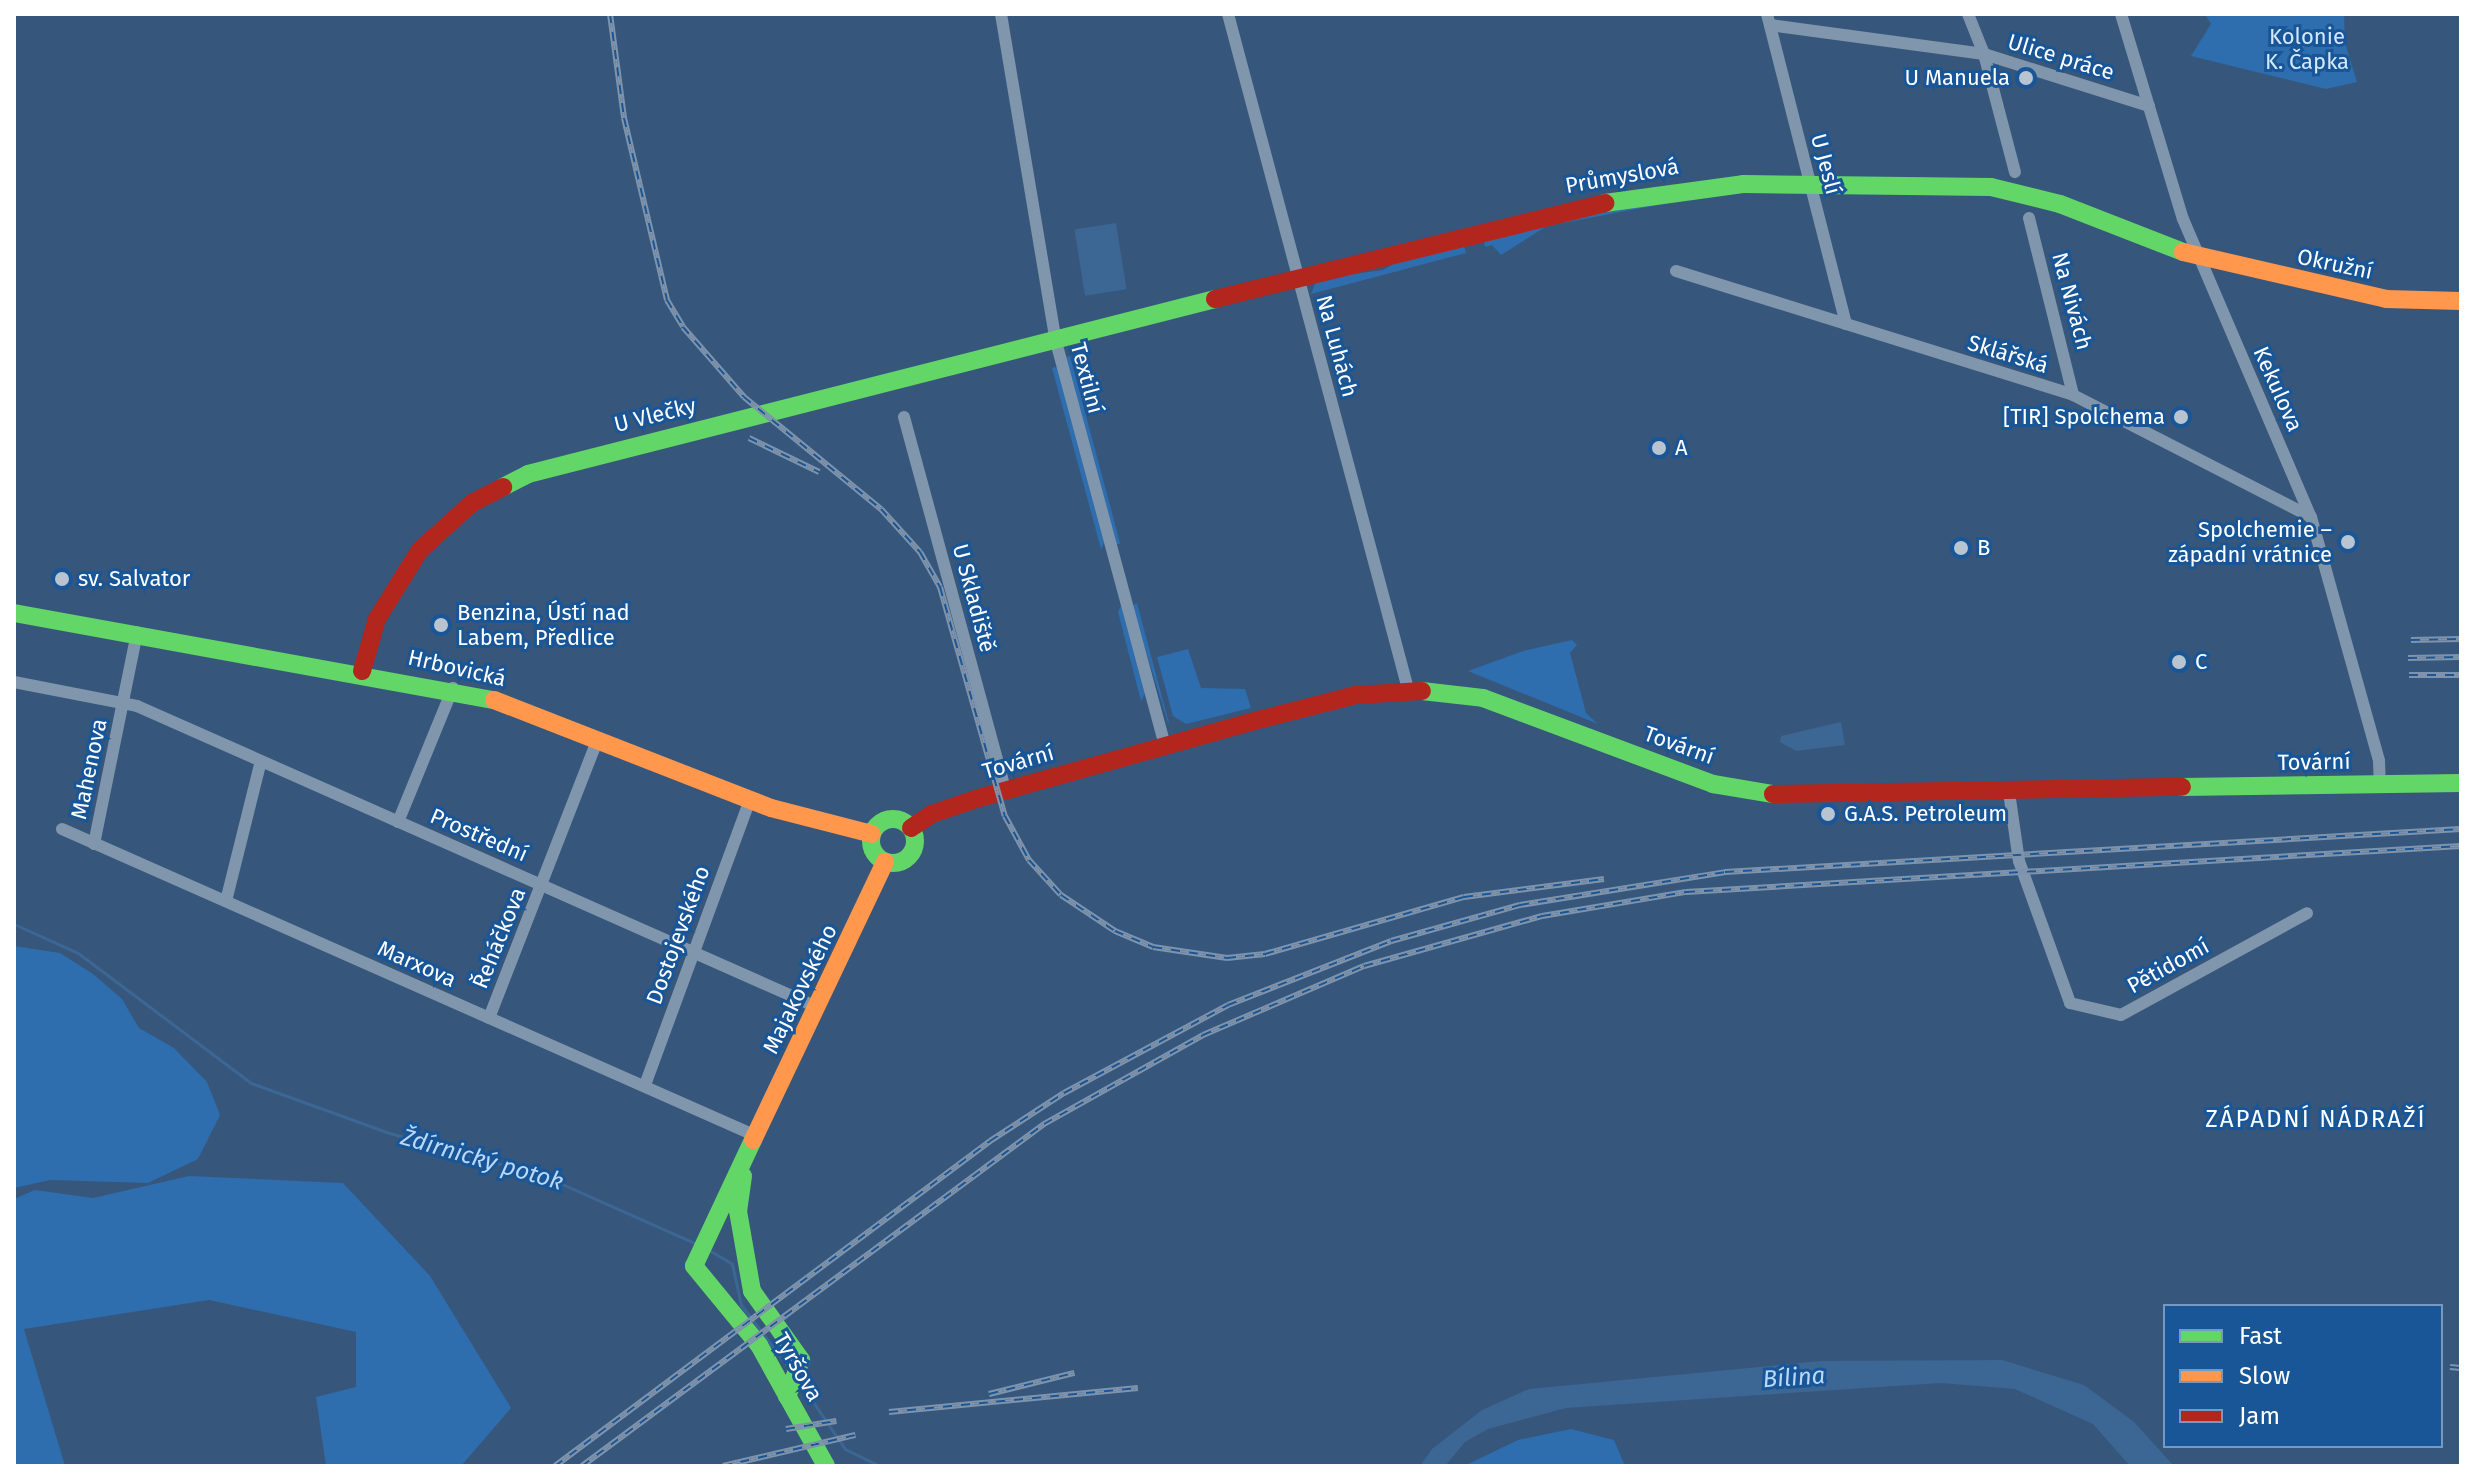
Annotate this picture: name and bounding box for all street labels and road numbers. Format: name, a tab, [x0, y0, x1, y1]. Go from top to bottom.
street label: Ulice práce	[2005, 28, 2117, 86]
street label: U Jeslí	[1805, 131, 1847, 197]
street label: Průmyslová	[1563, 153, 1681, 199]
street label: Okružní	[2295, 243, 2375, 285]
street label: Na Nivách	[2046, 249, 2098, 353]
street label: Na Luhách	[1311, 292, 1363, 400]
street label: Sklářská	[1965, 329, 2051, 379]
street label: Textilní	[1065, 340, 1109, 416]
street label: Kekulova	[2248, 342, 2308, 436]
street label: U Vlečky	[611, 392, 699, 438]
street label: U Skladiště	[947, 541, 1001, 655]
street label: Hrbovická	[405, 644, 509, 692]
street label: Mahenova	[65, 716, 113, 822]
street label: Tovární	[1640, 720, 1718, 770]
street label: Tovární	[979, 739, 1057, 785]
street label: Tovární	[2277, 748, 2351, 776]
street label: Prostřední	[426, 803, 532, 867]
street label: Dostojevského	[641, 862, 715, 1008]
street label: Řeháčkova	[467, 884, 531, 992]
street label: Majakovského	[757, 920, 843, 1058]
street label: Pětidomí	[2123, 933, 2213, 999]
street label: Marxova	[374, 935, 460, 993]
street label: Tyršova	[768, 1328, 828, 1406]

